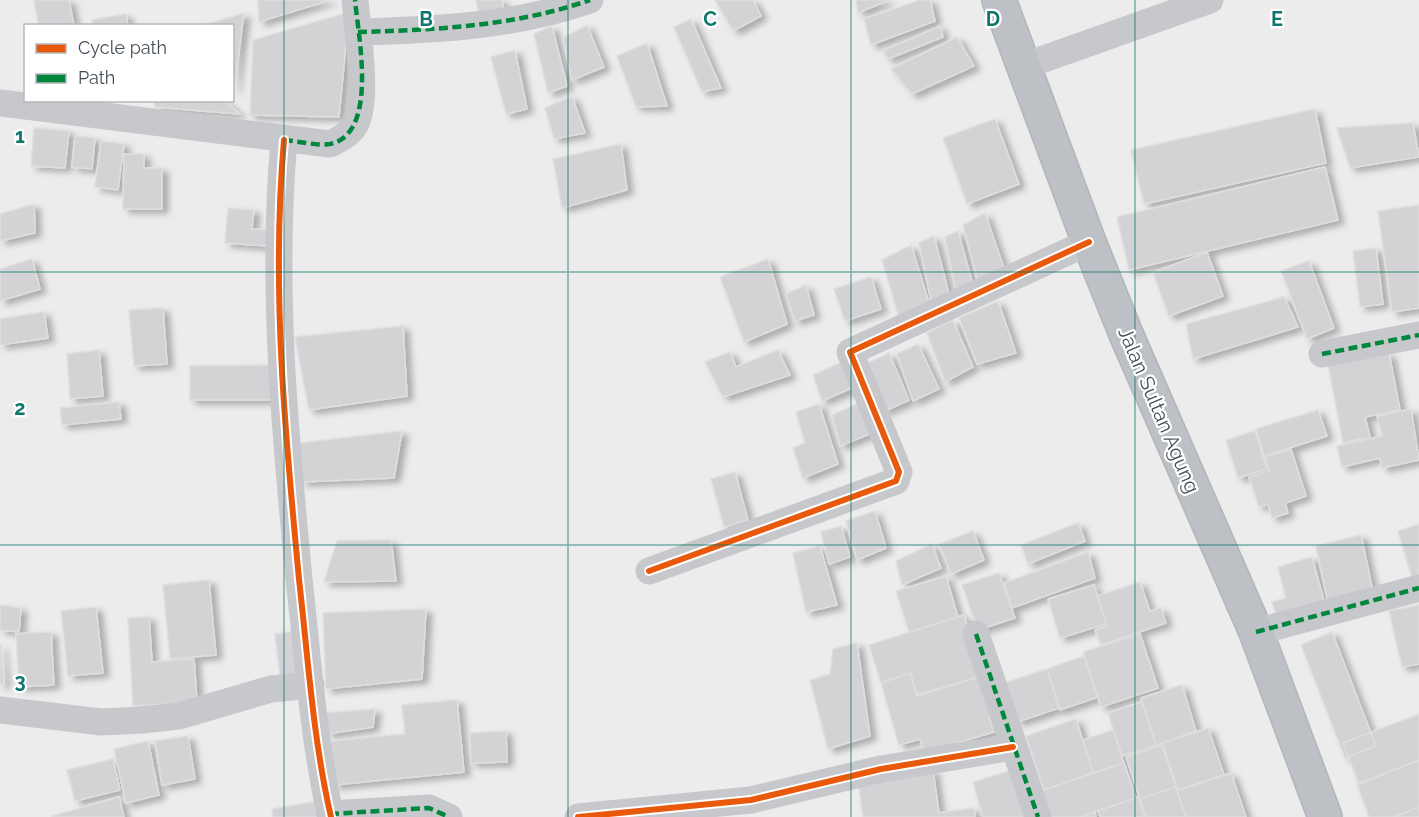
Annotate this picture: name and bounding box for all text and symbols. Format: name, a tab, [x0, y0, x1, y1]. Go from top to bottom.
text: B	[419, 7, 433, 31]
text: C	[703, 7, 717, 31]
text: D	[986, 7, 1000, 31]
text: E	[1271, 7, 1283, 31]
legend	[24, 24, 234, 102]
text: Cycle path	[78, 37, 167, 58]
text: Path	[78, 67, 115, 88]
text: 1	[15, 124, 25, 148]
street label: Jalan Sultan Agung	[1113, 323, 1205, 497]
text: 2	[14, 396, 26, 420]
text: 3	[14, 669, 26, 693]

